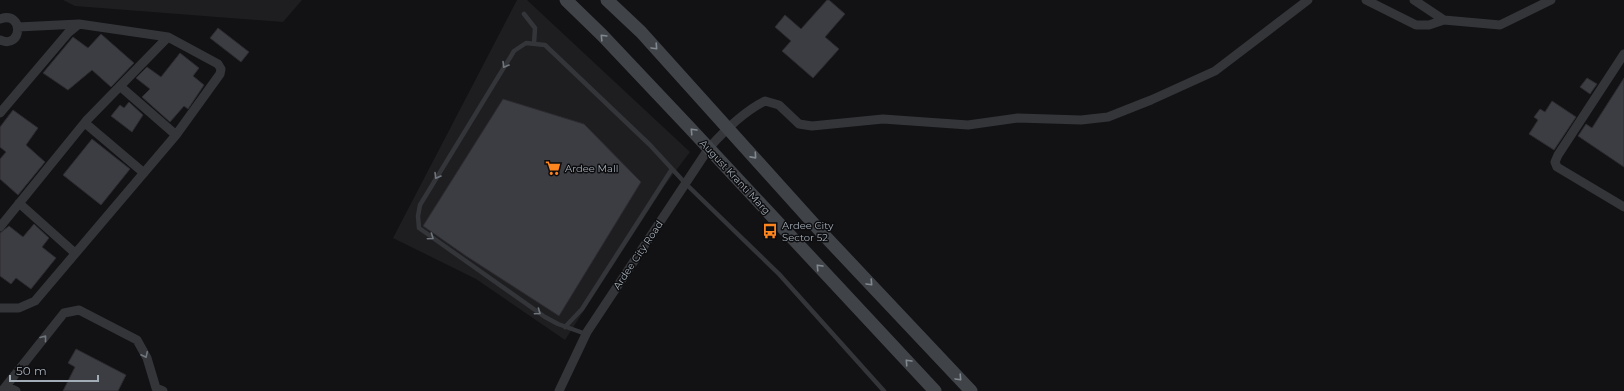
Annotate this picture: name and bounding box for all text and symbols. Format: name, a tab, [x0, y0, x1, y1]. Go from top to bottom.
one-way arrow	[601, 34, 608, 42]
one-way arrow	[650, 42, 658, 50]
one-way arrow	[502, 61, 510, 68]
one-way arrow	[690, 128, 698, 136]
street label: August Kranti Marg	[697, 137, 773, 217]
one-way arrow	[749, 151, 756, 158]
supermarket icon: Ardee Mall	[544, 159, 562, 177]
place label: Ardee Mall	[565, 162, 618, 175]
one-way arrow	[435, 172, 442, 179]
street label: Ardee City Road	[610, 218, 666, 292]
place label: Ardee City Sector 52	[782, 219, 834, 244]
bus stop icon: Ardee City Sector 52	[761, 222, 779, 240]
one-way arrow	[427, 232, 434, 240]
one-way arrow	[817, 264, 824, 272]
one-way arrow	[865, 278, 872, 286]
one-way arrow	[533, 307, 540, 314]
one-way arrow	[39, 336, 46, 343]
one-way arrow	[140, 350, 148, 358]
scale bar	[10, 357, 98, 383]
one-way arrow	[906, 360, 913, 367]
text: 50 m	[16, 363, 47, 378]
one-way arrow	[954, 373, 961, 381]

